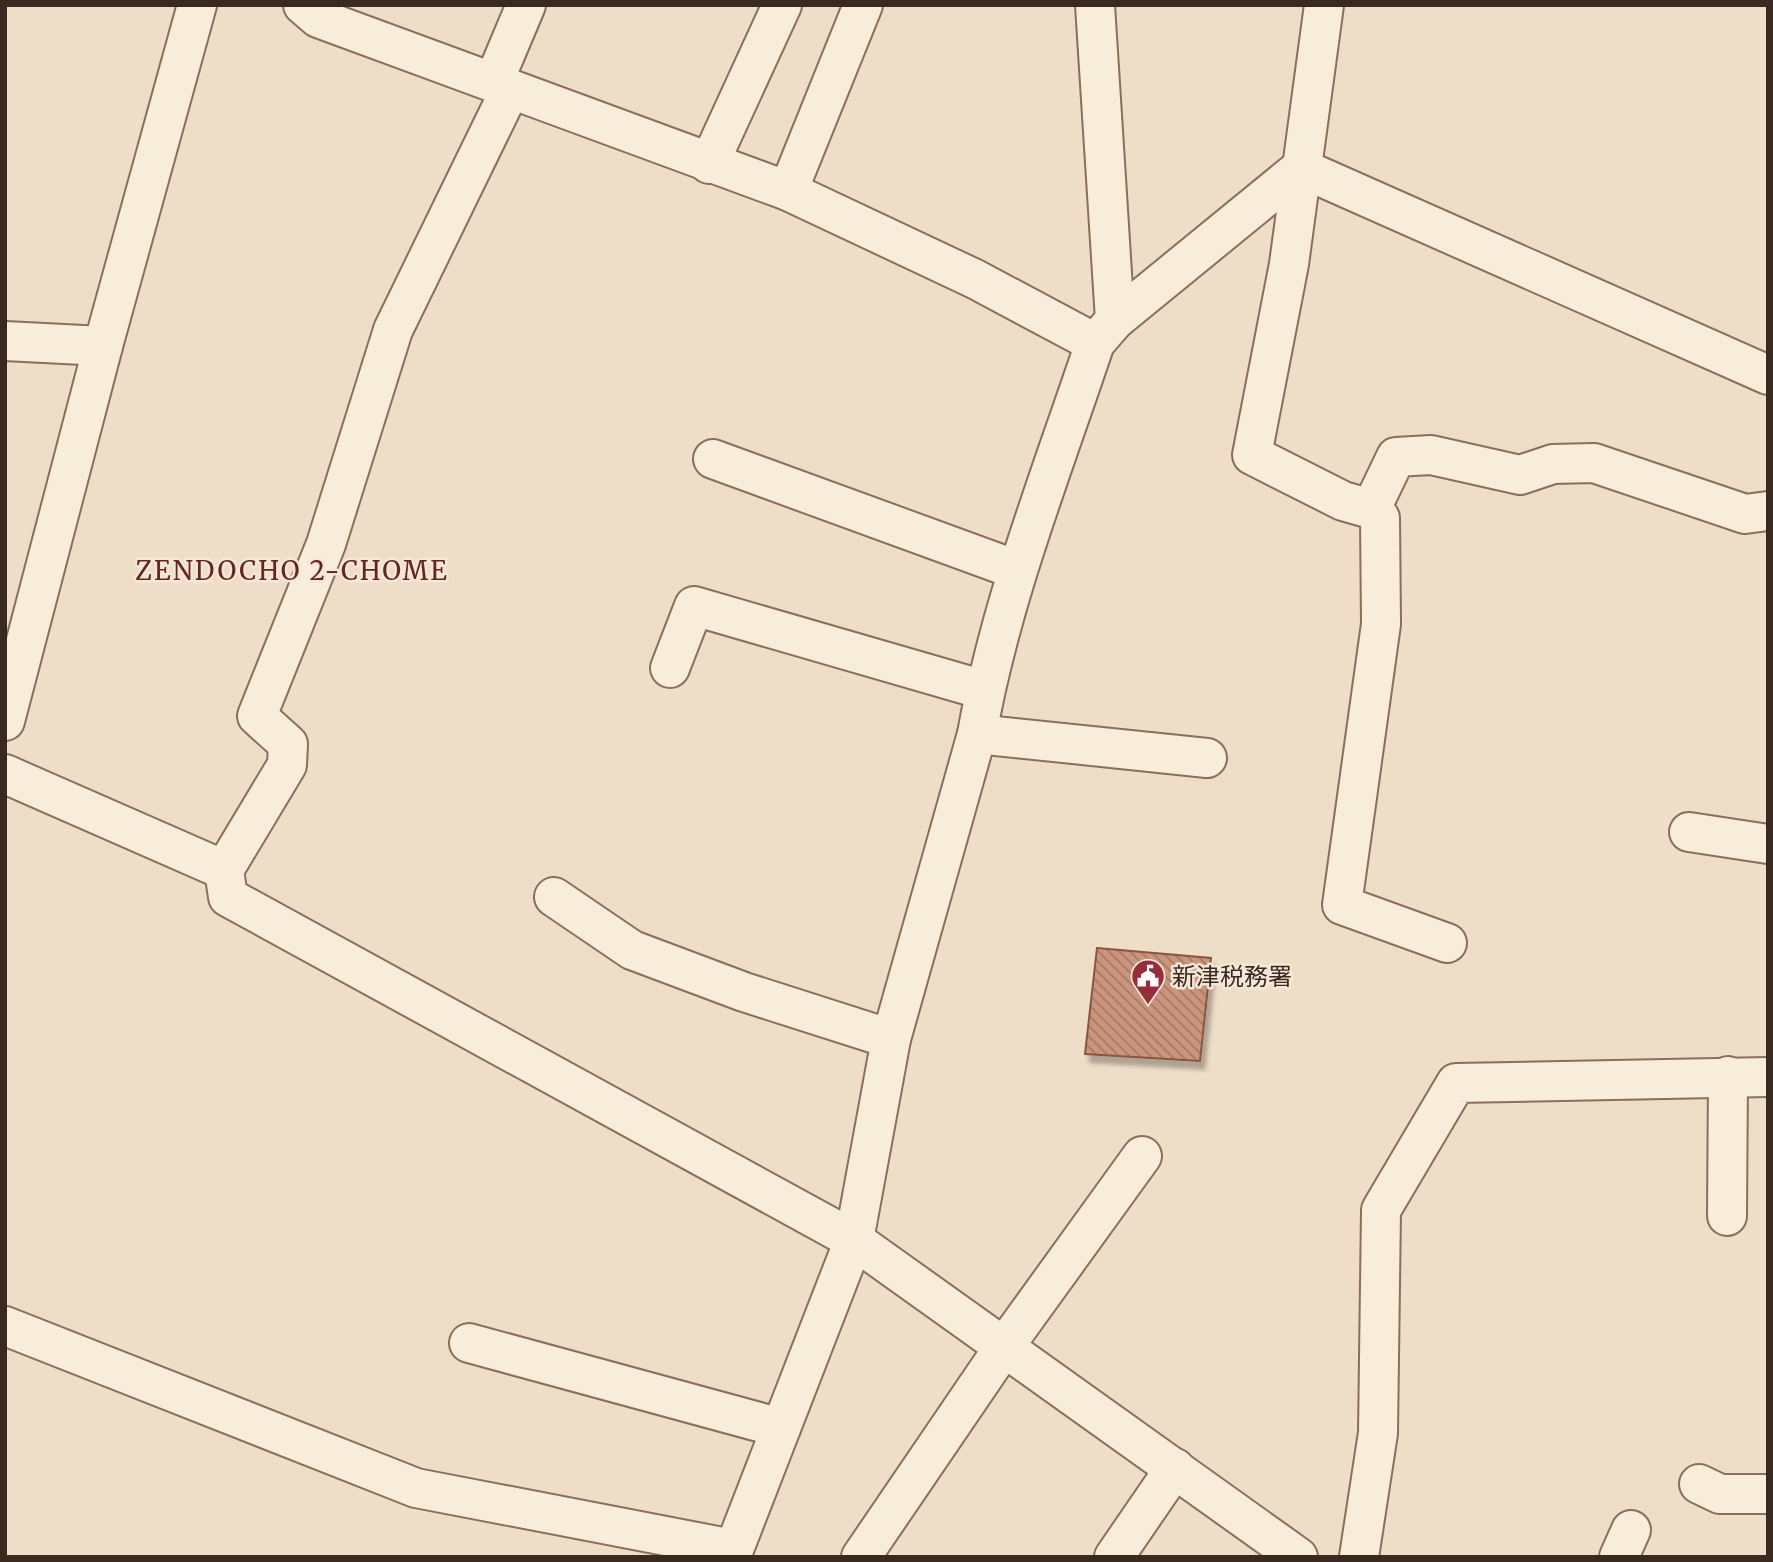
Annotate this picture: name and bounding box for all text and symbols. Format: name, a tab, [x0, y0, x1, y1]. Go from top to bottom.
district label: ZENDOCHO 2-CHOME	[135, 554, 449, 587]
public building icon: 新津税務署	[1129, 957, 1167, 1006]
place label: 新津税務署	[1172, 961, 1292, 992]

